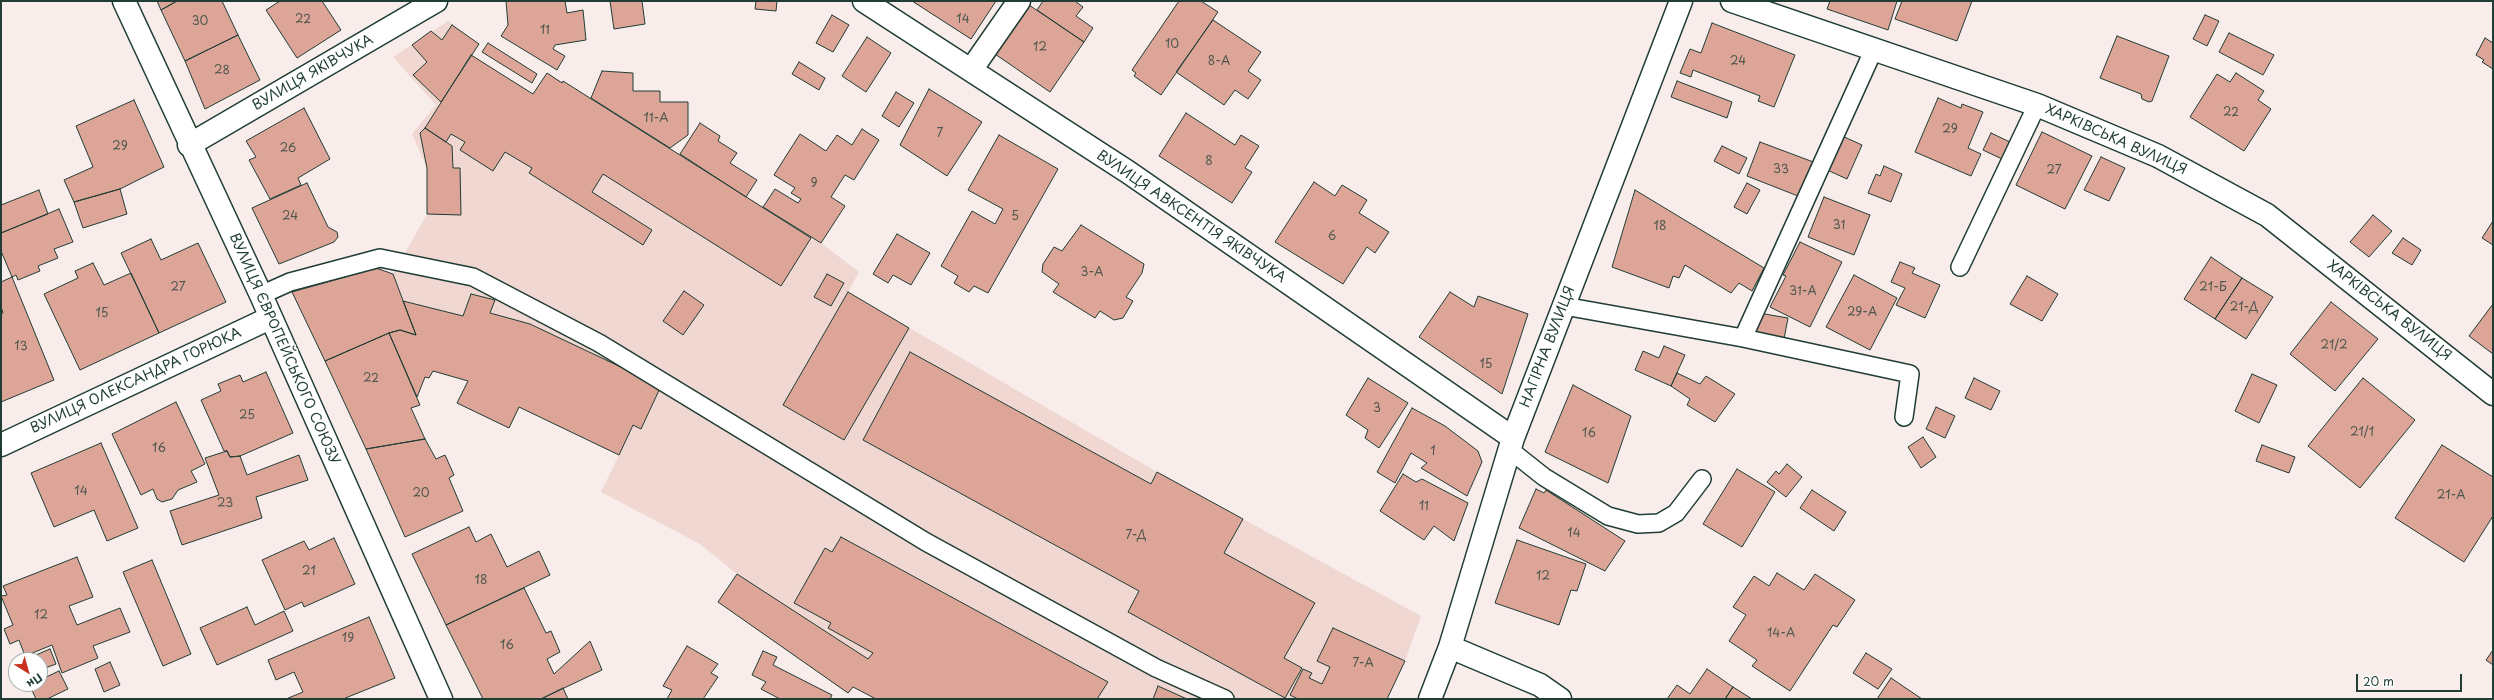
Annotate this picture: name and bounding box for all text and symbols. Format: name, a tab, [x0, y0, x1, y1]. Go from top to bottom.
house number: 22	[295, 13, 311, 27]
house number: 14	[956, 13, 970, 27]
house number: 30	[192, 15, 208, 29]
house number: 11	[540, 24, 550, 38]
street label: ВУЛИЦЯ ЯКІВЧУКА	[250, 32, 376, 114]
house number: 10	[1165, 38, 1179, 52]
house number: 12	[1033, 41, 1047, 55]
house number: 8-А	[1208, 55, 1230, 69]
house number: 24	[1730, 55, 1746, 69]
house number: 28	[214, 64, 230, 78]
street label: ХАРКІВСЬКА ВУЛИЦЯ	[2043, 101, 2189, 179]
house number: 22	[2223, 106, 2239, 120]
house number: 11-А	[644, 112, 668, 126]
house number: 29	[1942, 123, 1958, 137]
house number: 7	[937, 127, 943, 141]
house number: 29	[112, 140, 128, 154]
house number: 26	[280, 142, 296, 156]
street label: ВУЛИЦЯ АВКСЕНТІЯ ЯКІВЧУКА	[1093, 147, 1289, 287]
house number: 8	[1205, 155, 1213, 169]
house number: 33	[1773, 163, 1789, 177]
house number: 27	[2047, 164, 2061, 178]
house number: 9	[810, 177, 818, 191]
house number: 24	[282, 210, 298, 224]
house number: 5	[1011, 210, 1019, 224]
house number: 31	[1833, 219, 1845, 233]
house number: 18	[1654, 220, 1666, 234]
house number: 6	[1328, 230, 1336, 244]
street label: ВУЛИЦЯ ЄВРОПЕЙСЬКОГО СОЮЗУ	[225, 231, 343, 467]
street label: ХАРКІВСЬКА ВУЛИЦЯ	[2324, 257, 2454, 365]
house number: 3-А	[1081, 266, 1103, 280]
house number: 27	[171, 281, 185, 295]
house number: 21-Б	[2199, 281, 2227, 295]
street label: НАГІРНА ВУЛИЦЯ	[1517, 284, 1579, 410]
house number: 31-А	[1789, 285, 1817, 299]
house number: 21-Д	[2230, 301, 2258, 315]
house number: 29-А	[1847, 306, 1877, 320]
house number: 15	[95, 307, 109, 321]
street label: ВУЛИЦЯ ОЛЕКСАНДРА ГОРЮКА	[28, 325, 244, 437]
house number: 21/2	[2320, 339, 2348, 353]
house number: 13	[14, 340, 28, 354]
house number: 15	[1479, 358, 1493, 372]
house number: 22	[363, 372, 379, 386]
house number: 3	[1373, 402, 1381, 416]
house number: 25	[239, 409, 255, 423]
house number: 21/1	[2350, 426, 2374, 440]
house number: 16	[1582, 427, 1596, 441]
house number: 16	[152, 442, 166, 456]
house number: 1	[1430, 445, 1436, 459]
house number: 14	[74, 485, 88, 499]
house number: 20	[412, 487, 430, 501]
house number: 21-А	[2437, 489, 2465, 503]
house number: 23	[217, 497, 233, 511]
house number: 11	[1419, 500, 1429, 514]
house number: 14	[1567, 527, 1581, 541]
house number: 7-Д	[1125, 529, 1147, 543]
house number: 21	[302, 565, 316, 579]
house number: 12	[1536, 570, 1550, 584]
house number: 18	[475, 574, 487, 588]
house number: 12	[34, 609, 48, 623]
house number: 14-А	[1767, 627, 1795, 641]
house number: 19	[342, 632, 354, 646]
house number: 16	[500, 639, 514, 653]
north arrow	[8, 652, 48, 692]
house number: 7-А	[1352, 657, 1374, 671]
scale bar	[2358, 666, 2464, 692]
text: Пн	[23, 670, 46, 693]
text: 20 m	[2363, 672, 2394, 690]

